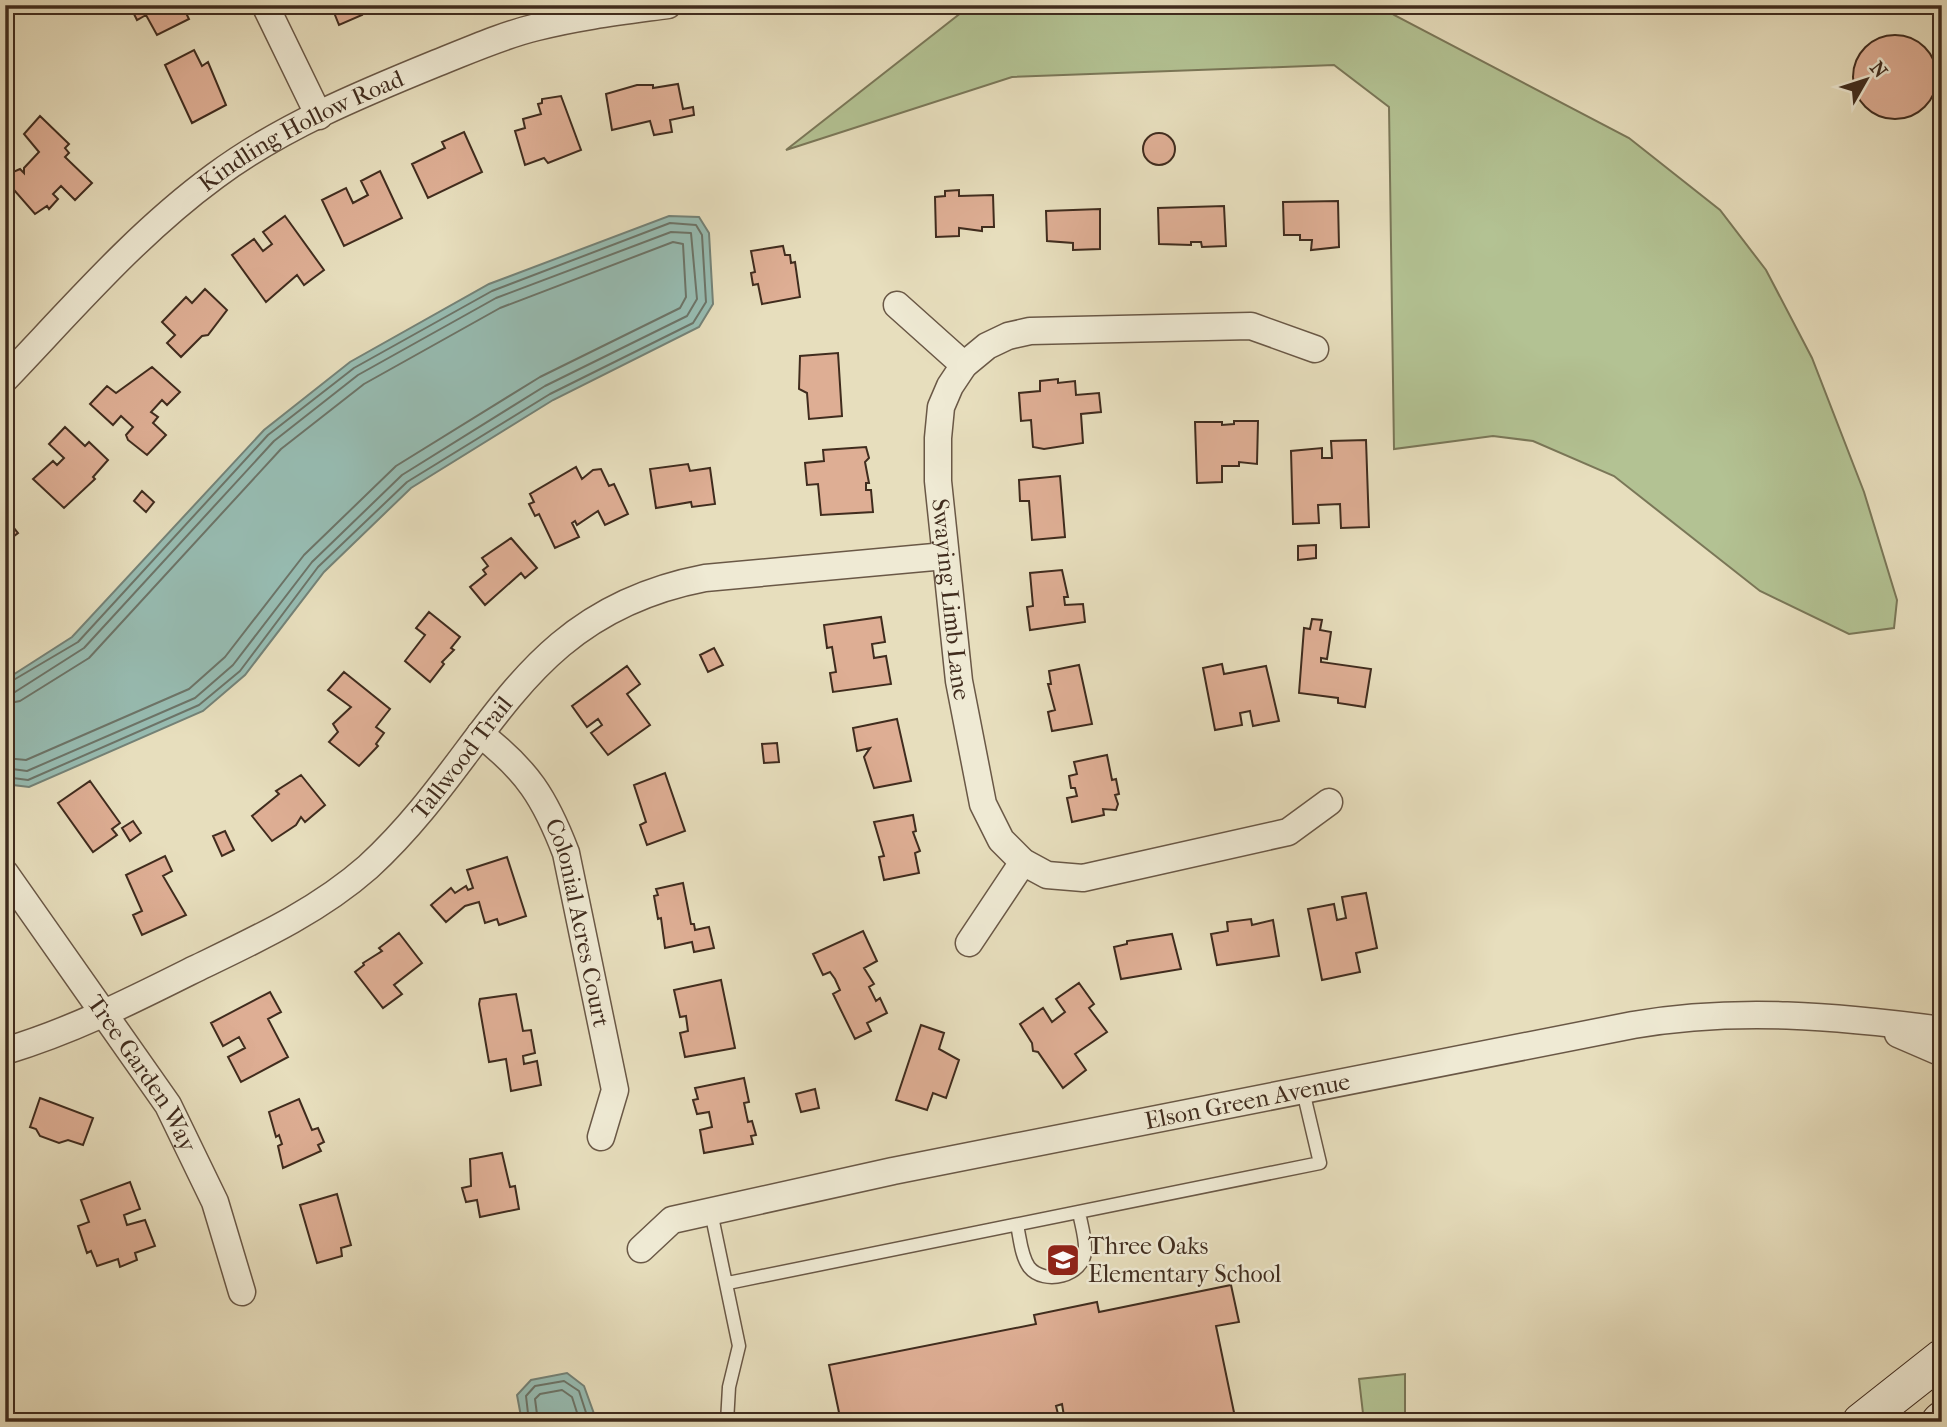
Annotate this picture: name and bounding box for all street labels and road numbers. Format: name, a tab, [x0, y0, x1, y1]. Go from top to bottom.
street label: Kindling Hollow Road	[193, 64, 408, 197]
street label: Swaying Limb Lane	[926, 497, 976, 703]
street label: Tallwood Trail	[406, 690, 518, 825]
street label: Colonial Acres Court	[539, 814, 616, 1030]
street label: Tree Garden Way	[81, 990, 203, 1157]
street label: Elson Green Avenue	[1142, 1067, 1353, 1135]

